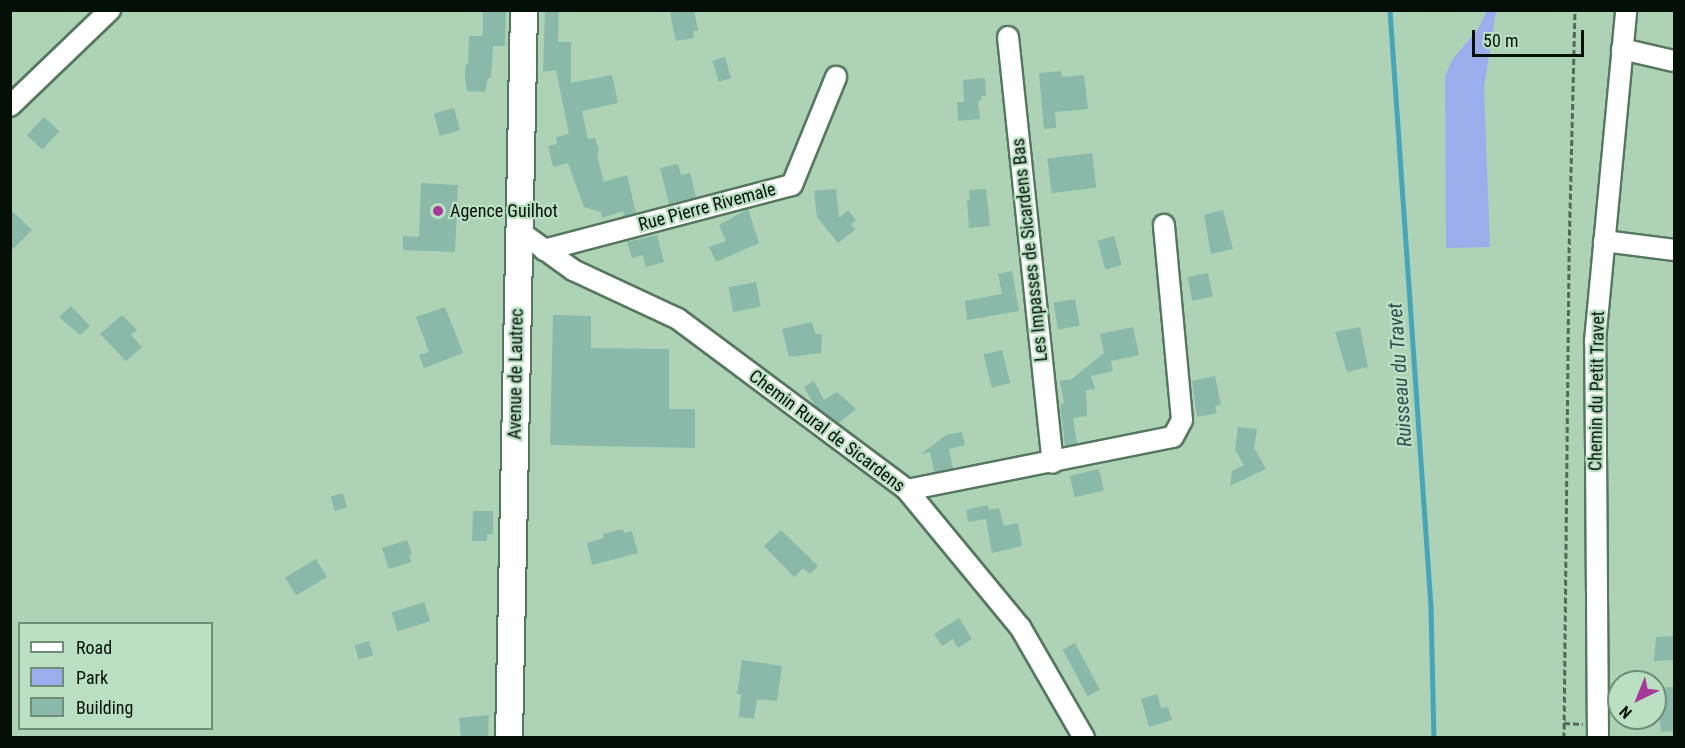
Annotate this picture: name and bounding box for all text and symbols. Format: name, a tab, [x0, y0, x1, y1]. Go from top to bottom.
scale bar	[1475, 18, 1588, 56]
text: 50 m	[1483, 30, 1518, 51]
street label: Les Impasses de Sicardens Bas	[1008, 137, 1052, 363]
street label: Rue Pierre Rivemale	[636, 178, 778, 236]
place label: Agence Guilhot	[450, 200, 558, 222]
marker: Agence Guilhot	[431, 204, 445, 218]
water label: Ruisseau du Travet	[1383, 302, 1417, 448]
street label: Avenue de Lautrec	[504, 308, 528, 440]
street label: Chemin du Petit Travet	[1585, 311, 1609, 471]
street label: Chemin Rural de Sicardens	[745, 365, 909, 497]
legend	[18, 622, 213, 730]
text: Road	[76, 637, 112, 658]
text: Park	[76, 667, 108, 688]
north arrow	[1607, 670, 1667, 730]
text: Building	[76, 697, 133, 718]
text: N	[1616, 702, 1636, 722]

